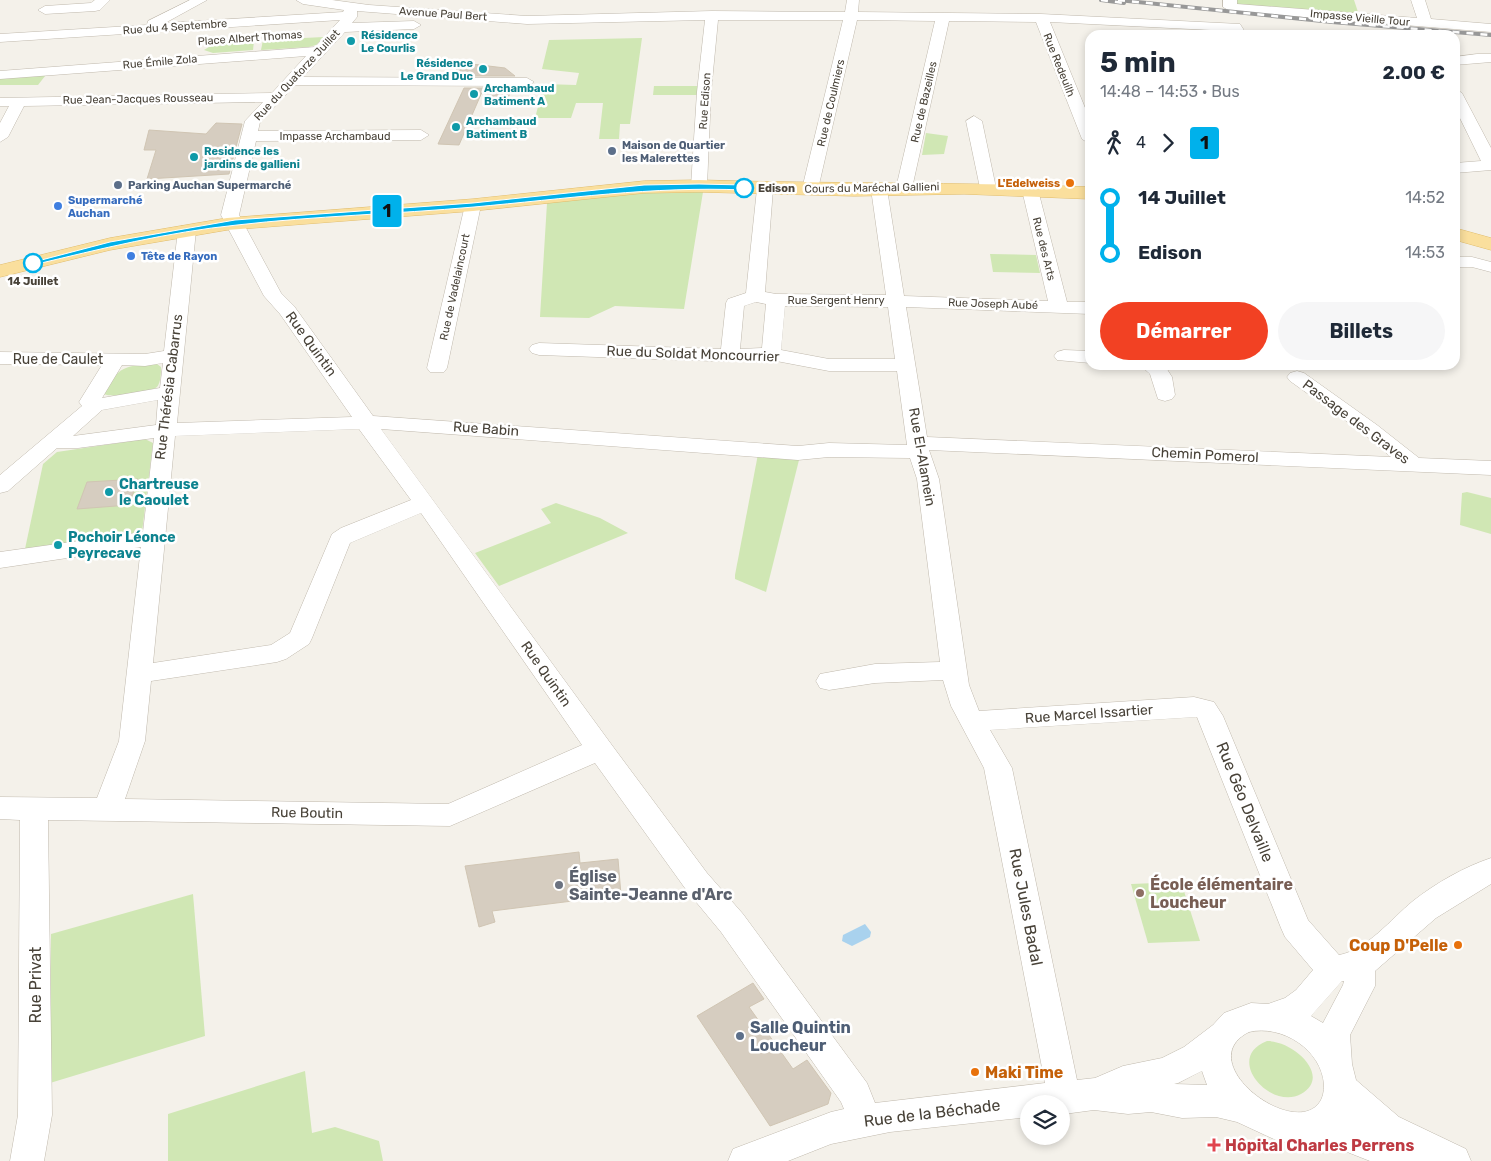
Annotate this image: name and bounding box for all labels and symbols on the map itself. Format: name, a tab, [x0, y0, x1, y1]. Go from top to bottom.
street label: Avenue Paul Bert	[399, 4, 488, 24]
street label: Impasse Vieille Tour	[1310, 7, 1411, 29]
street label: Rue du 4 Septembre	[122, 17, 228, 37]
street label: Rue du Quatorze Juillet	[251, 26, 343, 123]
street label: Place Albert Thomas	[197, 28, 303, 48]
place label: Résidence Le Courlis	[361, 29, 418, 55]
street label: Rue Redeuilh	[1040, 31, 1078, 99]
marker: Résidence Le Courlis	[345, 35, 357, 47]
street label: Rue Émile Zola	[122, 52, 198, 72]
place label: Résidence Le Grand Duc	[401, 57, 473, 83]
street label: Rue de Coulmiers	[815, 58, 847, 148]
street label: Rue de Bazeilles	[908, 60, 940, 144]
marker: Résidence Le Grand Duc	[477, 63, 489, 75]
street label: Rue Edison	[697, 72, 713, 130]
place label: Archambaud Batiment A	[484, 82, 555, 108]
marker: Archambaud Batiment A	[468, 88, 480, 100]
street label: Rue Jean-Jacques Rousseau	[63, 91, 213, 107]
place label: Archambaud Batiment B	[466, 115, 537, 141]
marker: Archambaud Batiment B	[450, 121, 462, 133]
street label: Impasse Archambaud	[279, 130, 391, 143]
place label: Maison de Quartier les Malerettes	[622, 139, 725, 165]
place label: Residence les jardins de gallieni	[203, 145, 300, 171]
marker: Maison de Quartier les Malerettes	[606, 145, 618, 157]
marker: Residence les jardins de gallieni	[188, 151, 200, 163]
place label: L'Edelweiss	[997, 177, 1060, 190]
marker: L'Edelweiss	[1064, 177, 1076, 189]
marker: Edison	[734, 178, 754, 198]
marker: Parking Auchan Supermarché	[112, 179, 124, 191]
place label: Parking Auchan Supermarché	[128, 179, 292, 192]
street label: Cours du Maréchal Gallieni	[804, 180, 940, 196]
place label: Edison	[758, 182, 795, 195]
place label: Supermarché Auchan	[68, 194, 143, 220]
line badge: 1	[371, 195, 403, 227]
marker: Supermarché Auchan	[52, 200, 64, 212]
street label: Rue des Arts	[1030, 216, 1058, 282]
street label: Rue de Vadelaincourt	[437, 232, 473, 342]
marker: Tête de Rayon	[125, 250, 137, 262]
place label: Tête de Rayon	[141, 250, 217, 263]
marker: 14 Juillet	[23, 253, 43, 273]
place label: 14 Juillet	[8, 275, 58, 288]
street label: Rue Sergent Henry	[788, 294, 885, 307]
street label: Rue Joseph Aubé	[948, 296, 1038, 312]
street label: Rue Quintin	[282, 308, 340, 380]
street label: Rue Thérésia Cabarrus	[152, 313, 186, 461]
street label: Rue du Soldat Moncourrier	[606, 342, 780, 366]
street label: Rue de Caulet	[13, 351, 104, 368]
street label: Passage des Graves	[1299, 376, 1413, 468]
street label: Rue El-Alamein	[905, 406, 939, 508]
street label: Rue Babin	[452, 418, 520, 440]
street label: Chemin Pomerol	[1151, 444, 1259, 466]
place label: Chartreuse le Caoulet	[119, 476, 199, 509]
marker: Chartreuse le Caoulet	[103, 486, 115, 498]
place label: Pochoir Léonce Peyrecave	[68, 529, 176, 562]
marker: Pochoir Léonce Peyrecave	[52, 539, 64, 551]
street label: Rue Quintin	[517, 638, 575, 710]
street label: Rue Marcel Issartier	[1024, 701, 1154, 727]
street label: Rue Géo Delvaille	[1212, 739, 1278, 865]
street label: Rue Boutin	[271, 804, 343, 822]
street label: Rue Jules Badal	[1005, 847, 1047, 967]
place label: Église Sainte-Jeanne d'Arc	[569, 866, 733, 904]
place label: École élémentaire Loucheur	[1150, 874, 1293, 912]
marker: Église Sainte-Jeanne d'Arc	[553, 879, 565, 891]
marker: École élémentaire Loucheur	[1134, 887, 1146, 899]
place label: Coup D'Pelle	[1349, 936, 1448, 955]
marker: Coup D'Pelle	[1452, 939, 1464, 951]
street label: Rue Privat	[26, 947, 45, 1023]
place label: Salle Quintin Loucheur	[750, 1018, 851, 1055]
marker: Salle Quintin Loucheur	[734, 1030, 746, 1042]
place label: Maki Time	[985, 1063, 1063, 1082]
marker: Maki Time	[969, 1066, 981, 1078]
street label: Rue de la Béchade	[863, 1095, 1001, 1131]
place label: Hôpital Charles Perrens	[1225, 1136, 1414, 1155]
marker: Hôpital Charles Perrens	[1207, 1138, 1221, 1152]

